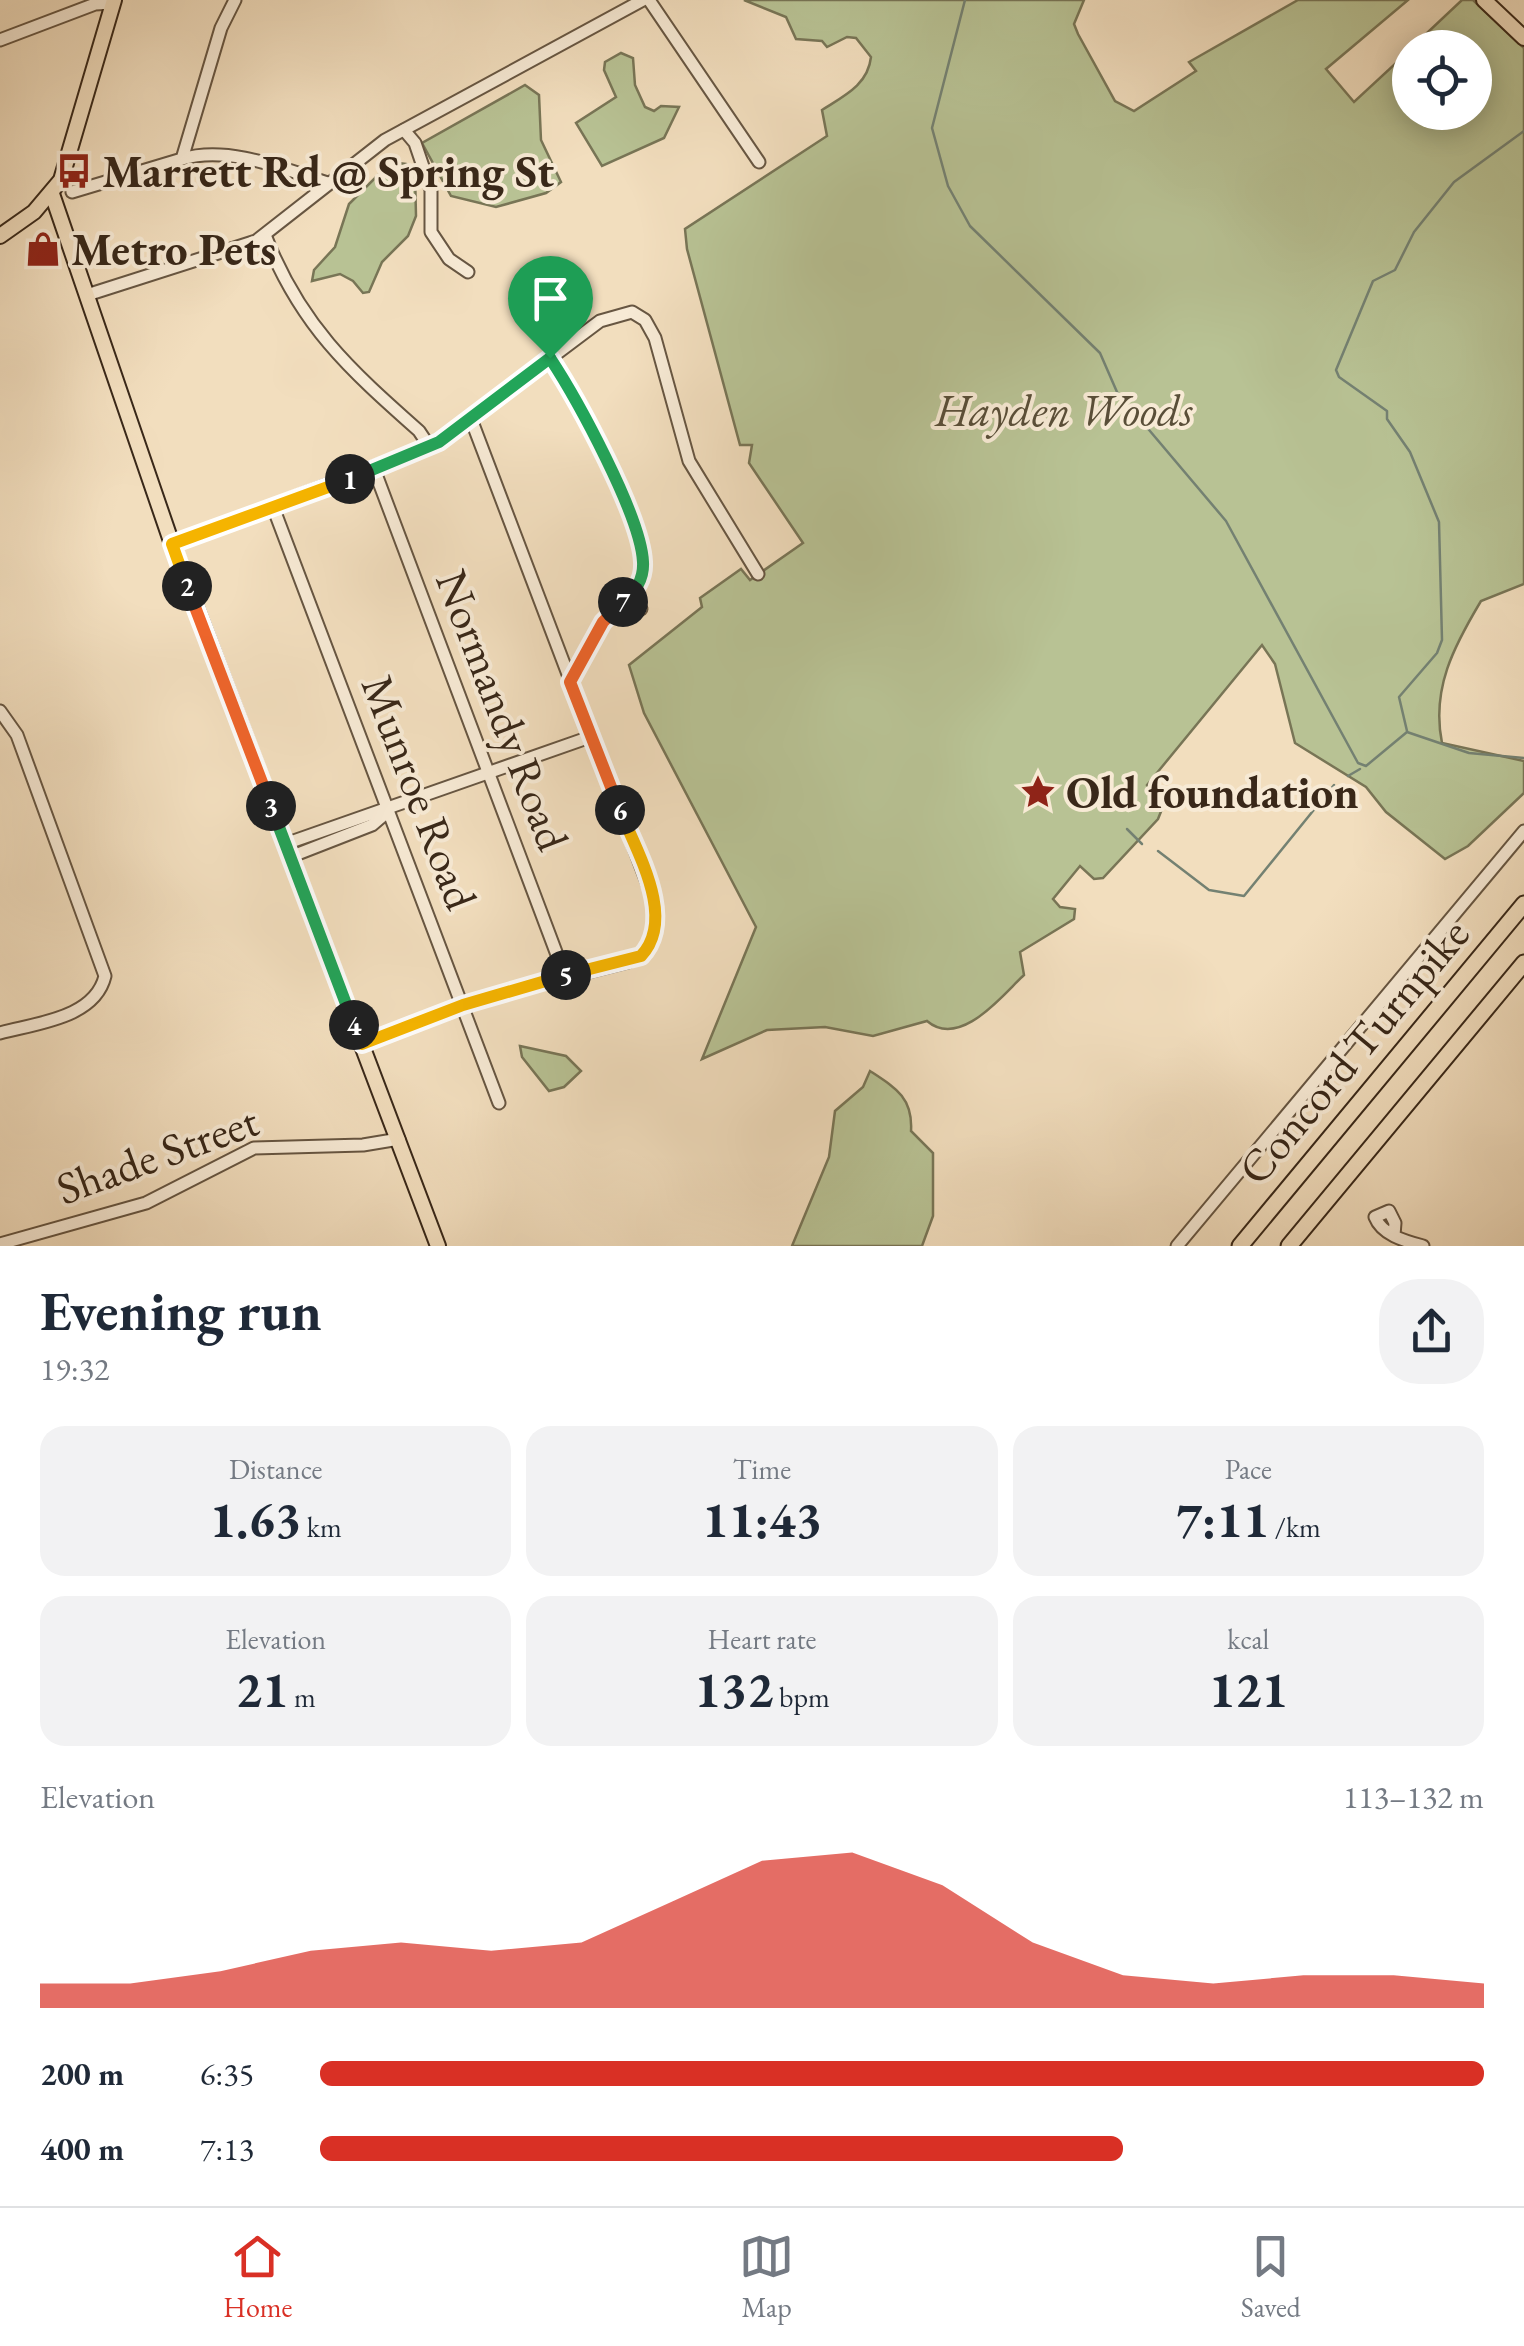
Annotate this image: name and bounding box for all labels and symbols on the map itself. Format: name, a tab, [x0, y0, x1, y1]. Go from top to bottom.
place label: Marrett Rd @ Spring St	[102, 142, 554, 201]
bus stop icon: Marrett Rd @ Spring St	[55, 152, 93, 190]
place label: Metro Pets	[71, 220, 276, 278]
shop icon: Metro Pets	[24, 230, 62, 268]
pin	[508, 256, 593, 359]
park label: Hayden Woods	[934, 381, 1193, 439]
pin: 1	[325, 454, 375, 504]
pin: 2	[162, 561, 212, 611]
street label: Normandy Road	[423, 562, 583, 858]
pin: 7	[598, 577, 648, 627]
street label: Munroe Road	[349, 667, 491, 917]
place label: Old foundation	[1066, 763, 1359, 821]
place icon: Old foundation	[1019, 773, 1057, 811]
pin: 3	[246, 781, 296, 831]
pin: 6	[595, 785, 645, 835]
street label: Concord Turnpike	[1225, 906, 1481, 1196]
pin: 5	[541, 950, 591, 1000]
pin: 4	[329, 1000, 379, 1050]
street label: Shade Street	[48, 1091, 266, 1217]

